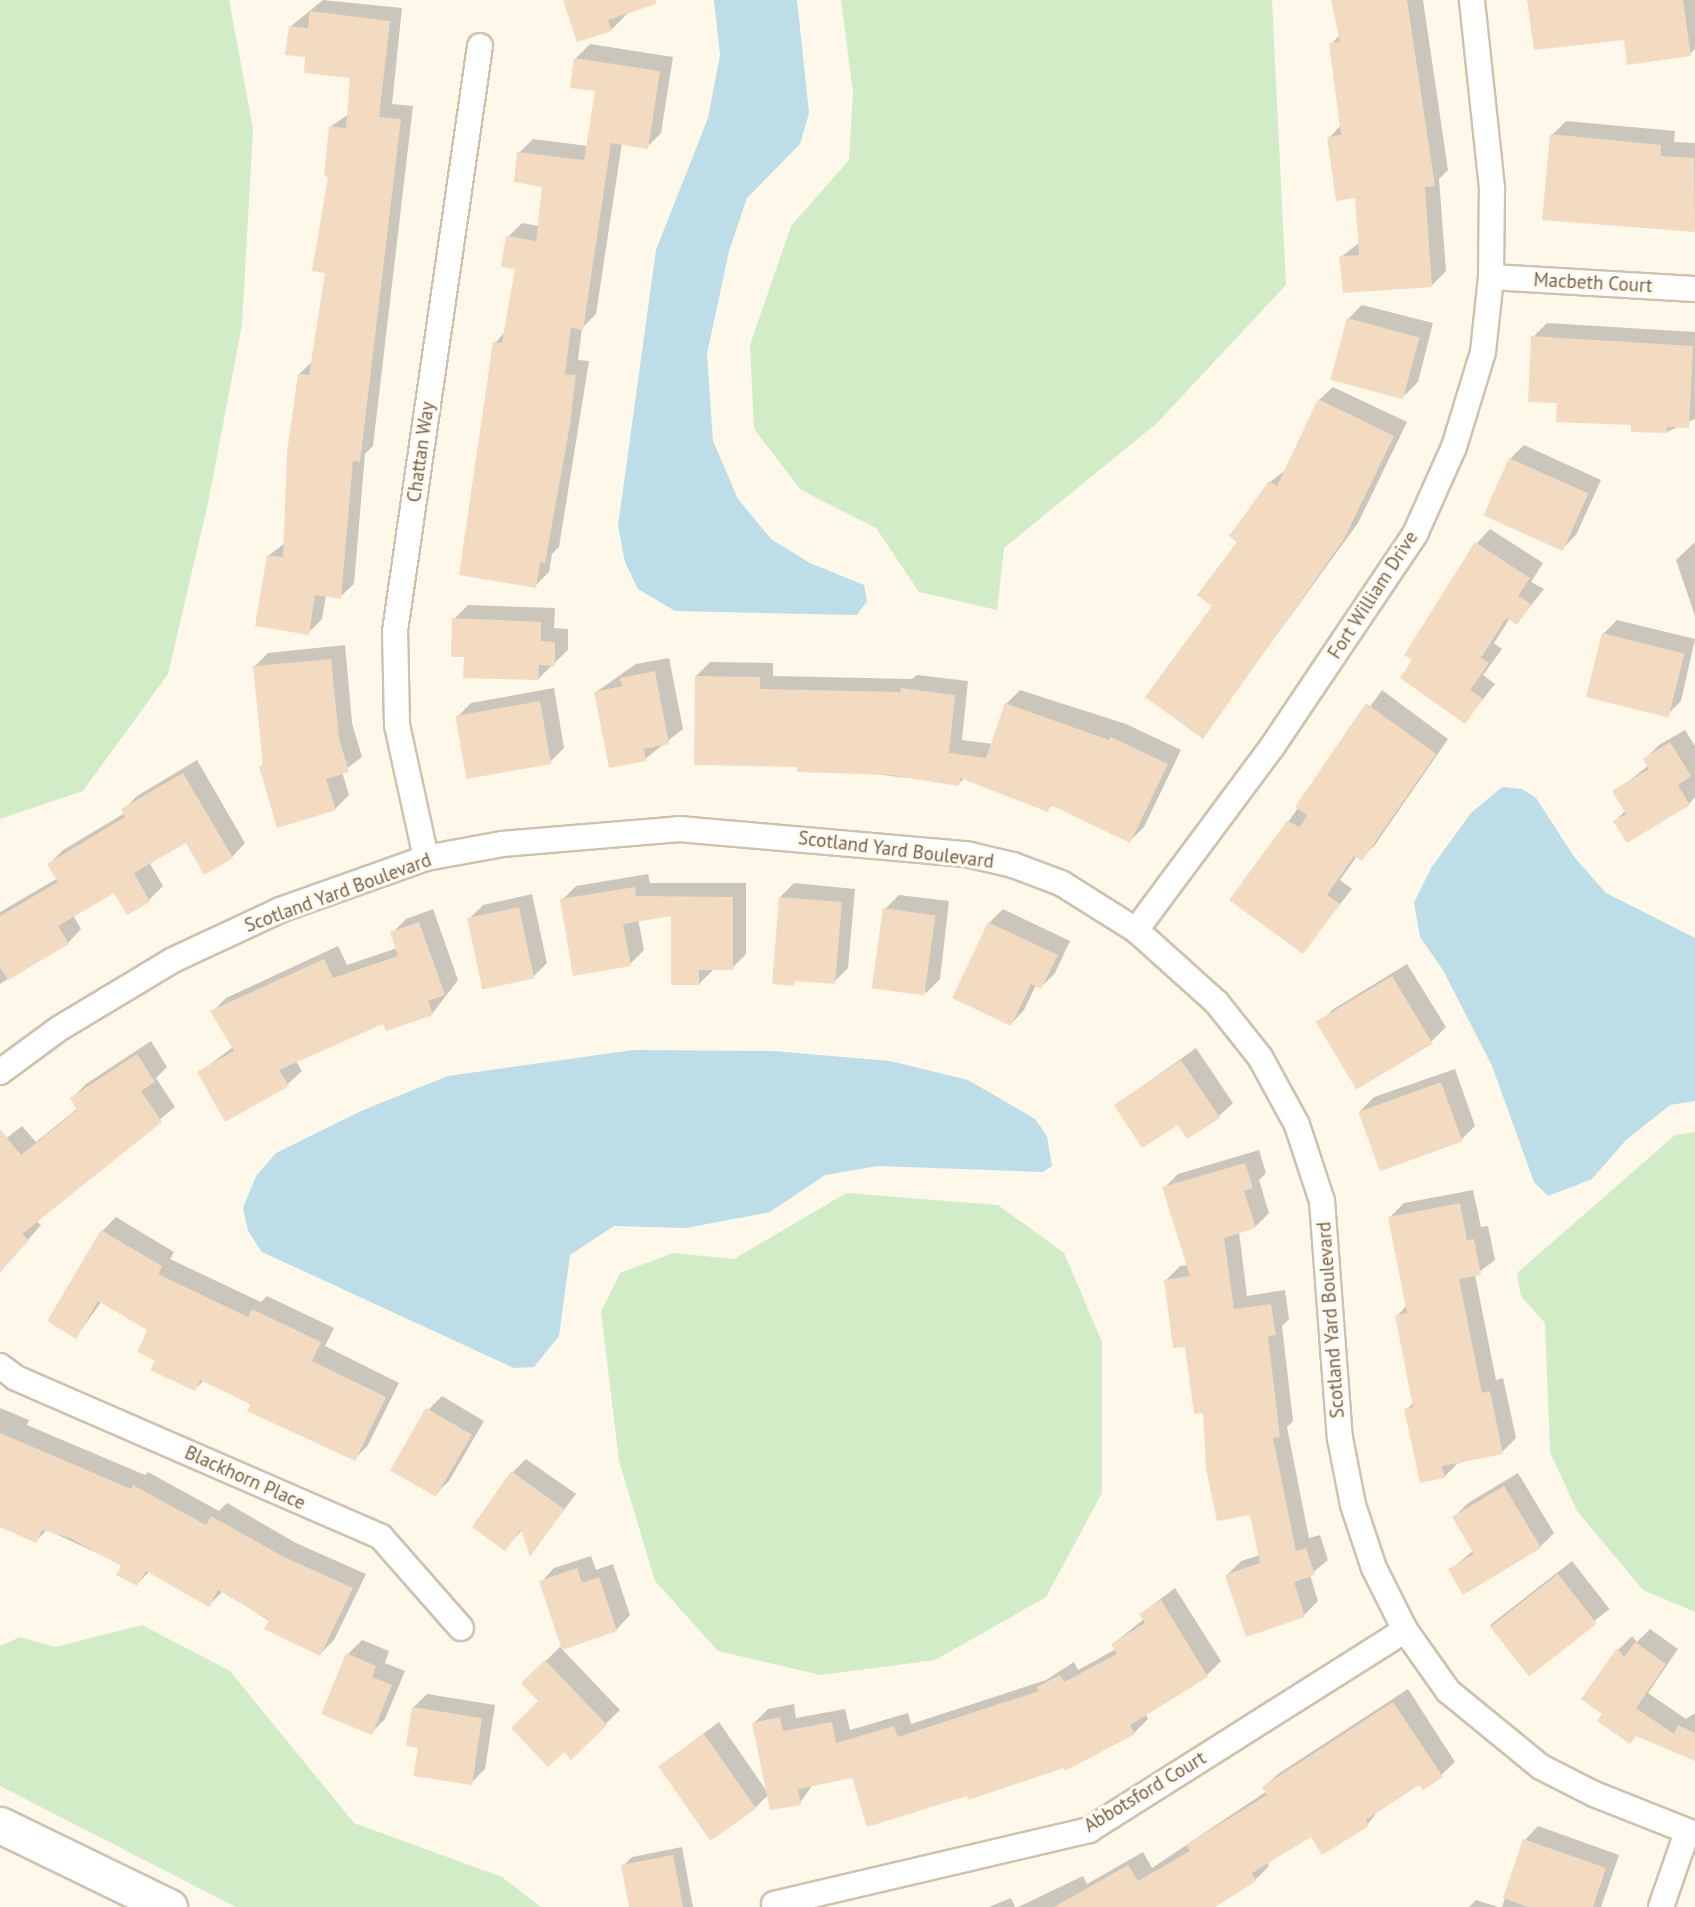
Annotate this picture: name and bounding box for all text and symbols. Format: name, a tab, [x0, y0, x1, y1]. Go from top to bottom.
street label: Macbeth Court	[1533, 269, 1653, 297]
street label: Chattan Way	[403, 400, 439, 504]
street label: Fort William Drive	[1323, 527, 1423, 663]
street label: Scotland Yard Boulevard	[797, 827, 995, 873]
street label: Scotland Yard Boulevard	[241, 849, 435, 937]
street label: Scotland Yard Boulevard	[1313, 1221, 1349, 1419]
street label: Blackhorn Place	[181, 1441, 309, 1515]
street label: Abbotsford Court	[1080, 1747, 1210, 1837]

